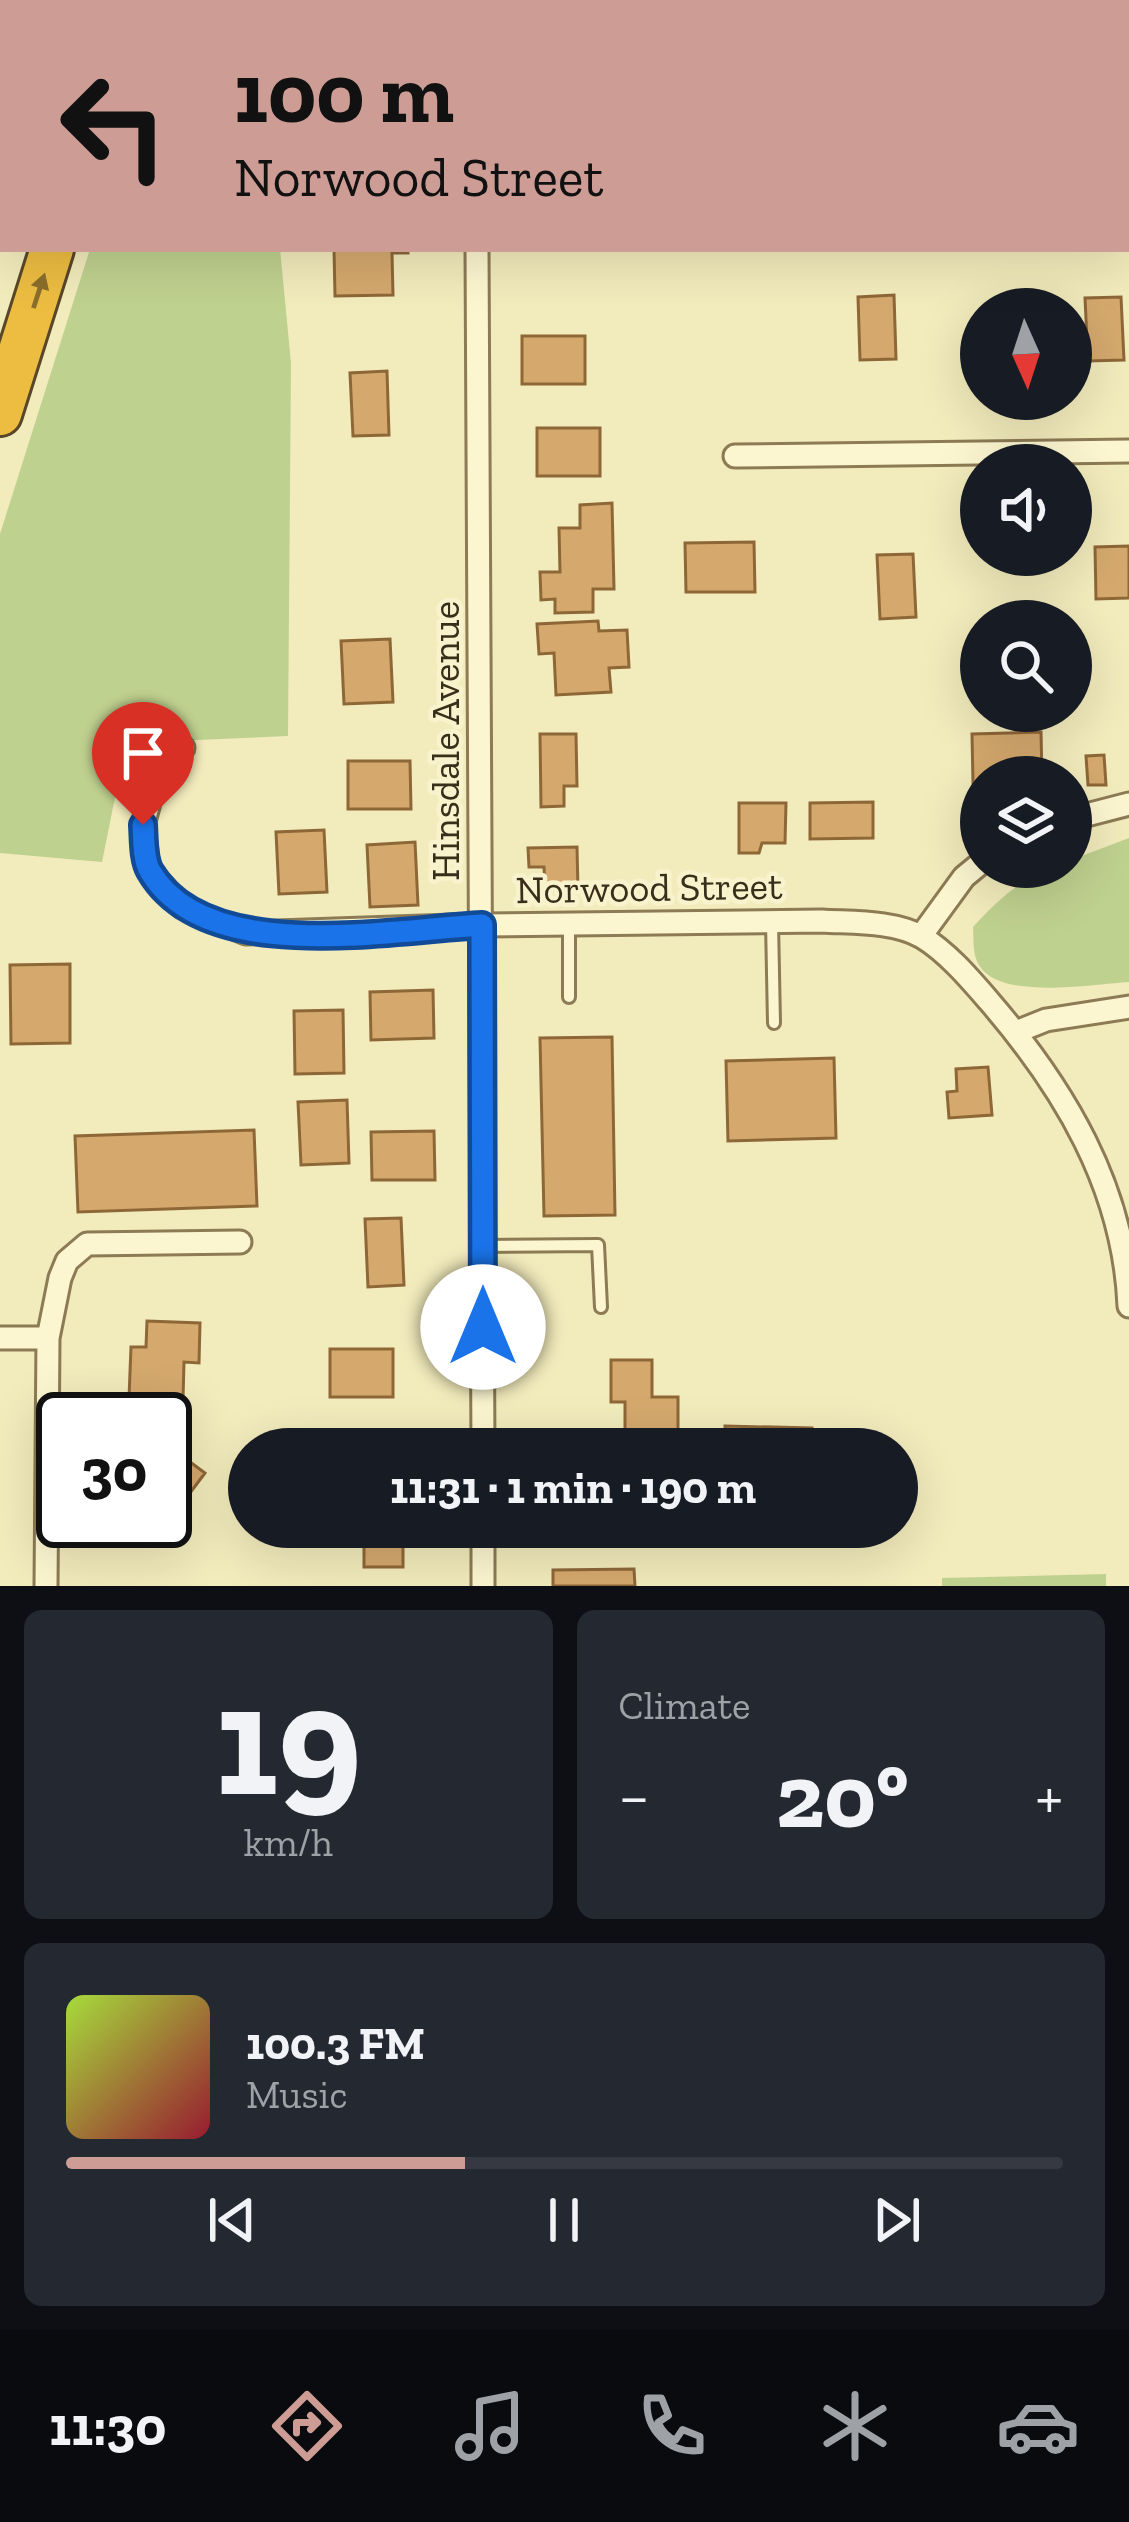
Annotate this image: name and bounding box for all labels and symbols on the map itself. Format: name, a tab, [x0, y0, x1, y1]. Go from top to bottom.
one-way arrow	[30, 272, 49, 309]
north arrow	[960, 288, 1092, 420]
street label: Hinsdale Avenue	[422, 601, 469, 881]
pin	[92, 702, 194, 825]
street label: Norwood Street	[515, 862, 783, 913]
position arrow	[420, 1264, 546, 1390]
speed limit sign: 30	[36, 1392, 192, 1548]

